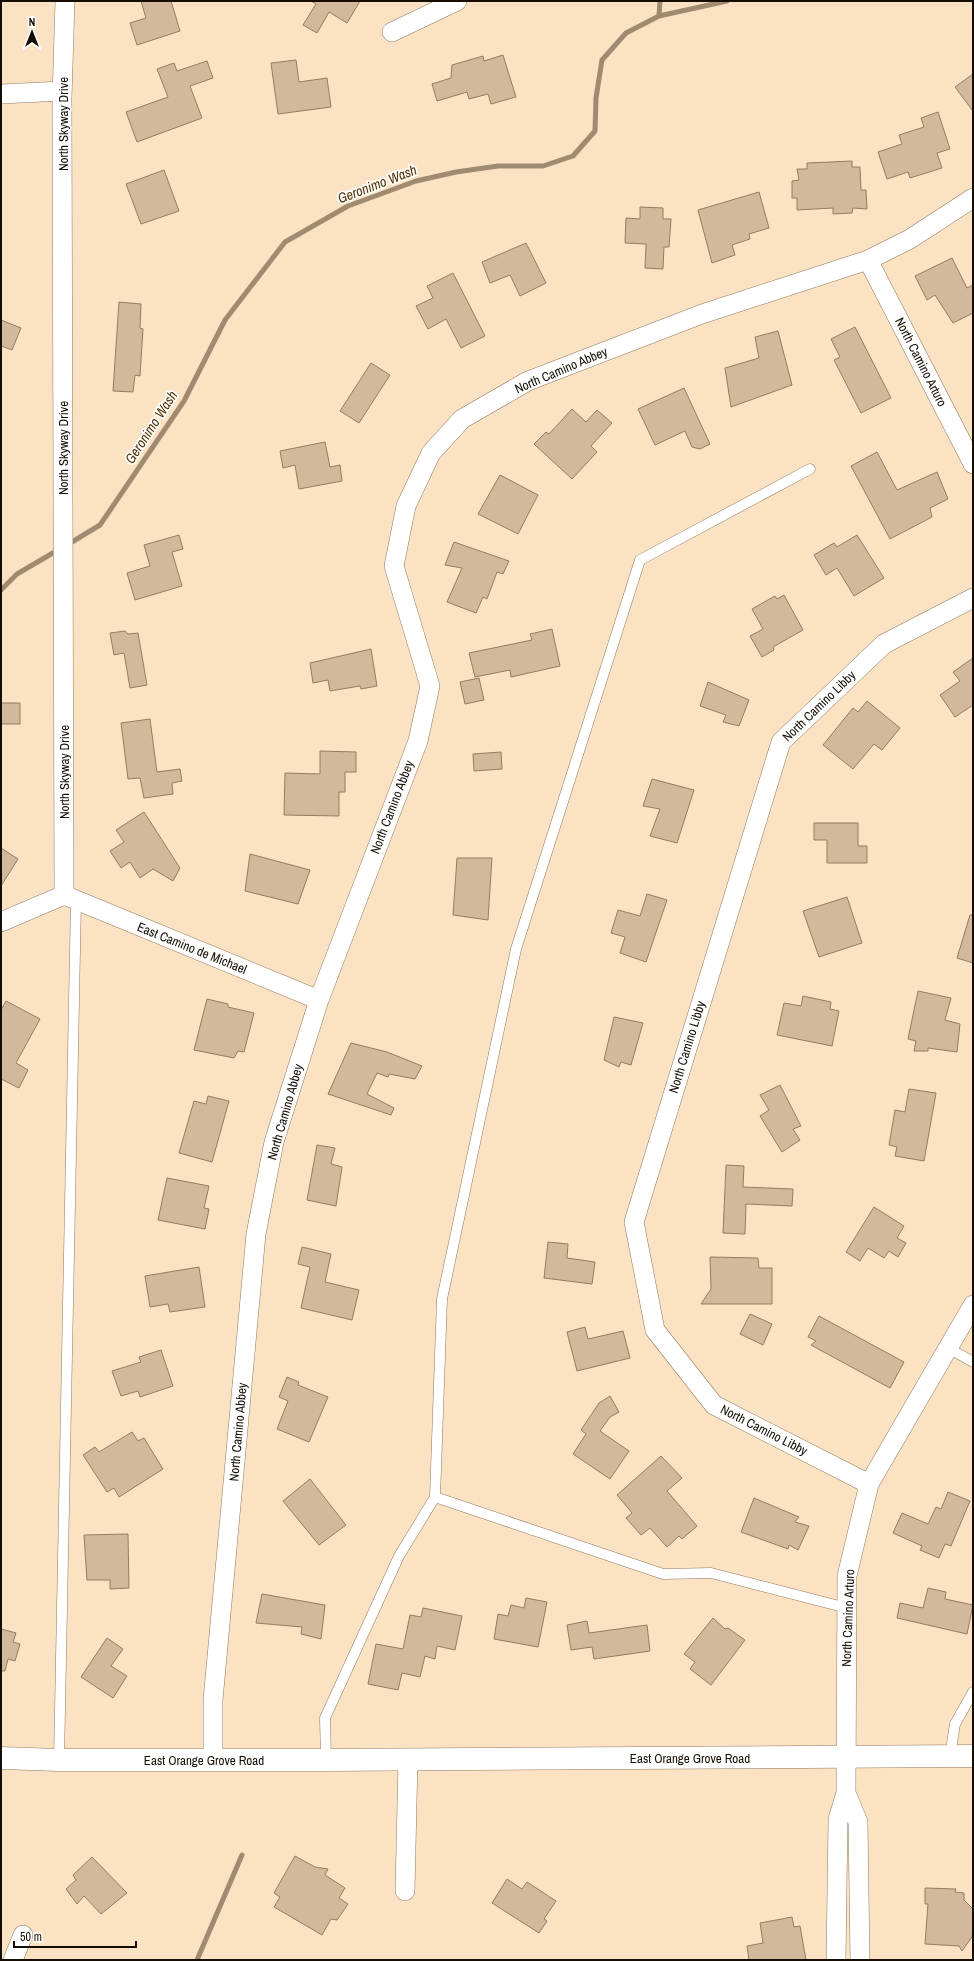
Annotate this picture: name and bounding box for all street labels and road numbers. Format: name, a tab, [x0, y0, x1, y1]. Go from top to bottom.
street label: North Skyway Drive	[55, 77, 72, 171]
street label: North Camino Arturo	[891, 315, 951, 409]
street label: North Camino Abbey	[512, 343, 610, 397]
street label: North Skyway Drive	[55, 401, 72, 495]
street label: North Camino Libby	[779, 666, 860, 745]
street label: North Skyway Drive	[56, 725, 73, 819]
street label: North Camino Abbey	[366, 757, 418, 856]
street label: East Camino de Michael	[135, 918, 249, 978]
street label: North Camino Libby	[665, 998, 709, 1095]
street label: North Camino Abbey	[263, 1061, 307, 1162]
street label: North Camino Abbey	[225, 1381, 251, 1482]
street label: North Camino Libby	[718, 1401, 811, 1460]
street label: North Camino Arturo	[838, 1569, 858, 1667]
street label: East Orange Grove Road	[630, 1750, 750, 1767]
street label: East Orange Grove Road	[144, 1752, 264, 1769]

